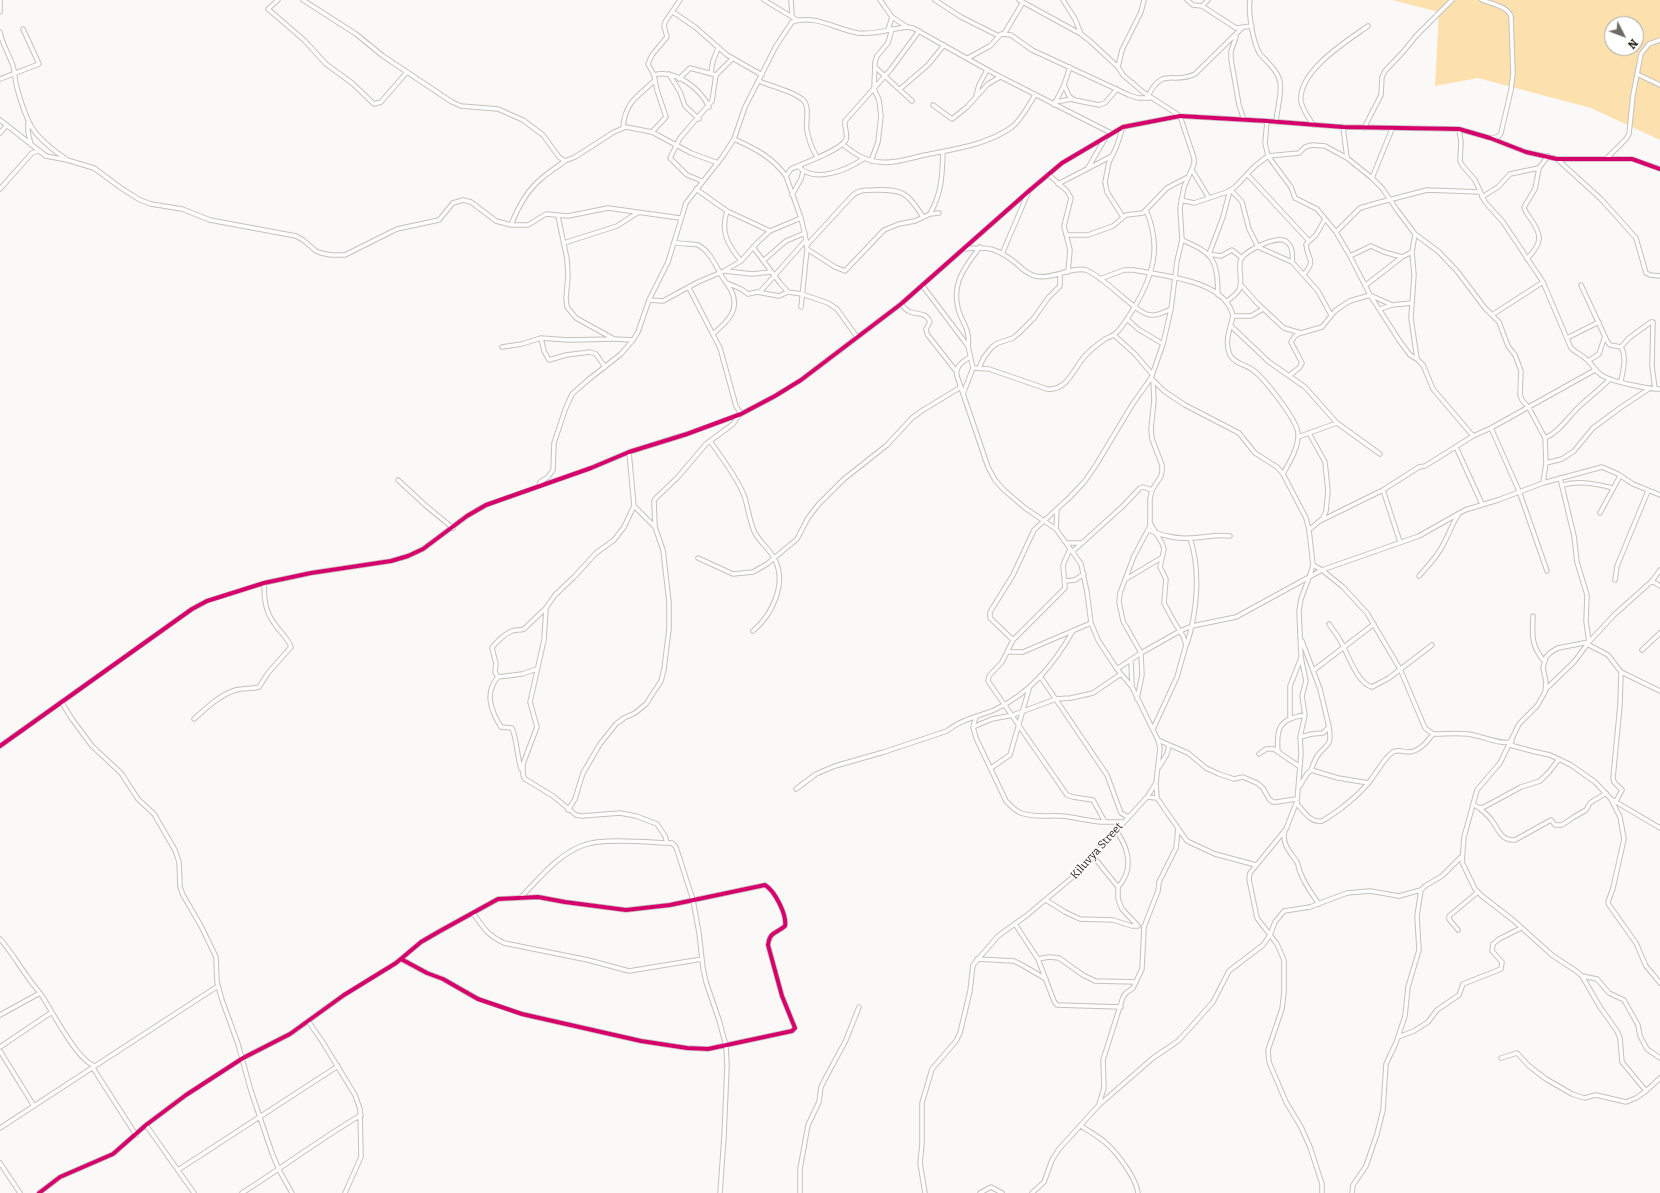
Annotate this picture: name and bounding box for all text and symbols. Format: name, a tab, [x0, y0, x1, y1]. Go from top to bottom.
north arrow	[1604, 16, 1644, 56]
text: N	[1625, 36, 1640, 51]
street label: Kiluvya Street	[1068, 820, 1126, 882]

